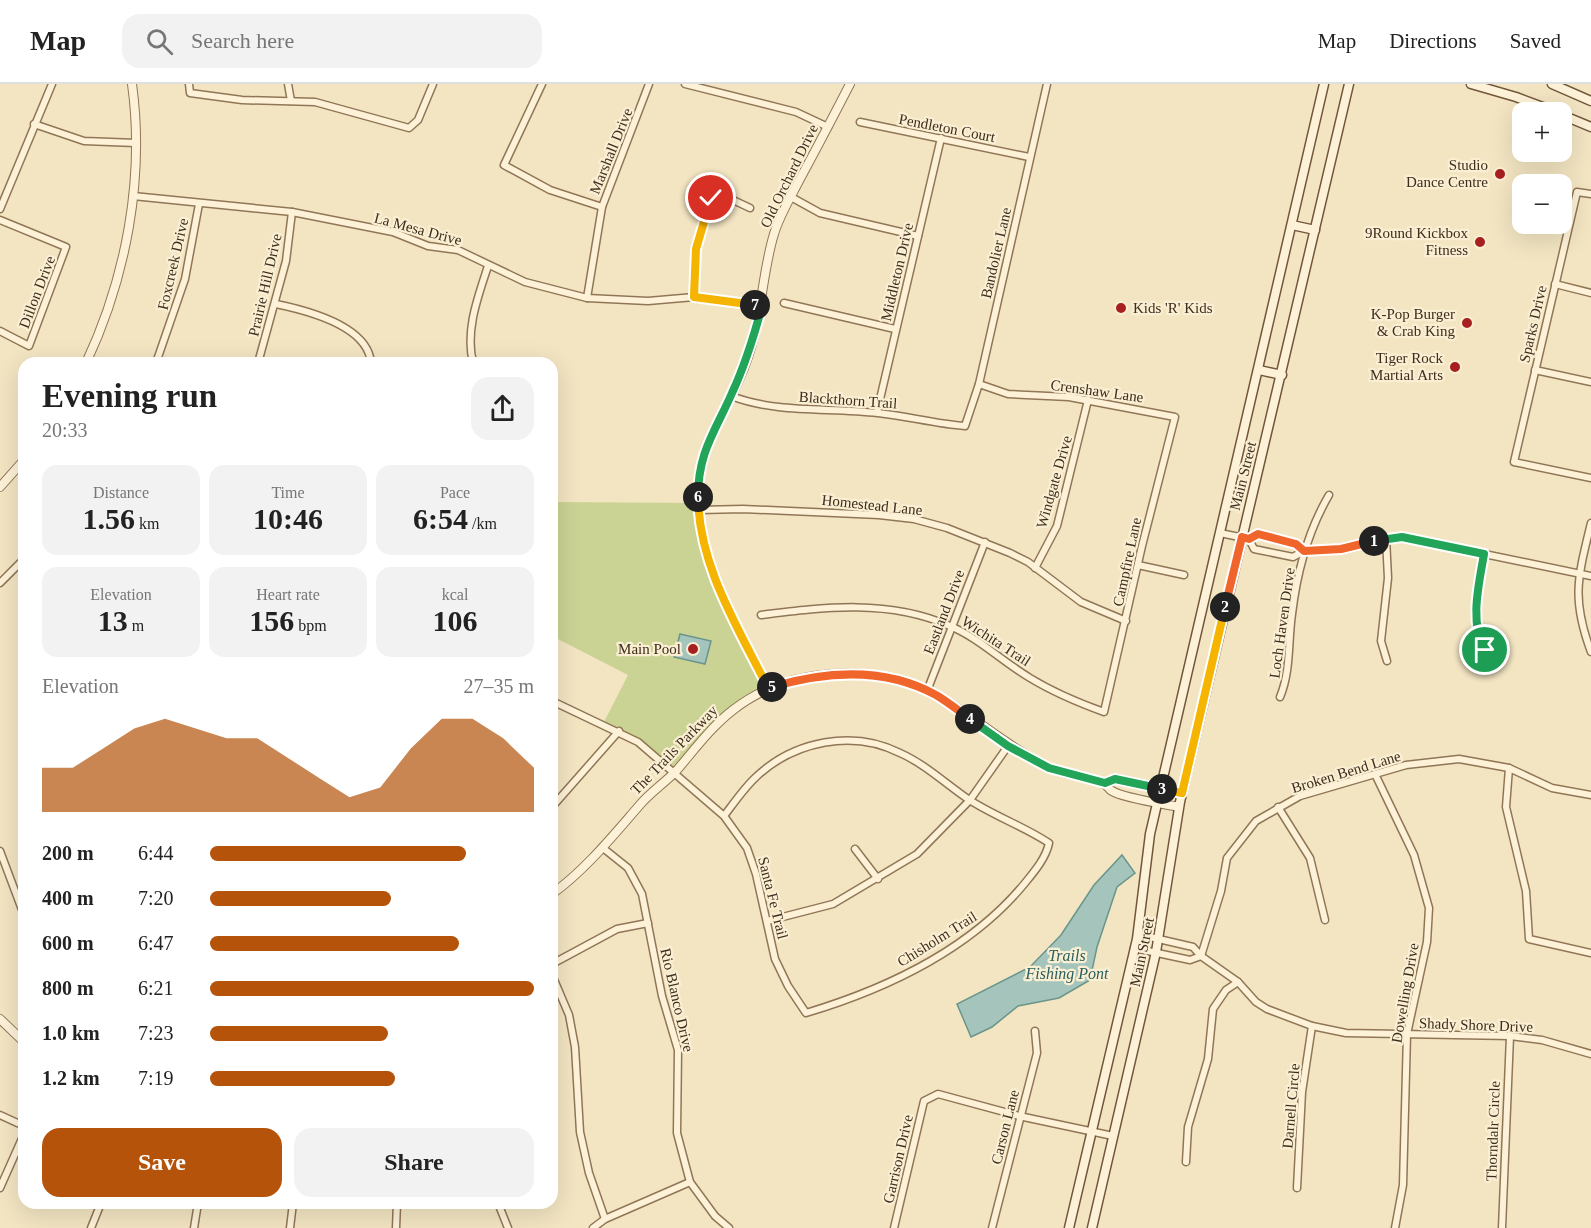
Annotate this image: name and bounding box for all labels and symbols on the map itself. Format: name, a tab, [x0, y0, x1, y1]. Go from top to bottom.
street label: Marshall Drive	[586, 105, 636, 196]
street label: Pendleton Court	[897, 111, 997, 145]
street label: Old Orchard Drive	[757, 121, 821, 230]
place label: Studio Dance Centre	[1406, 157, 1488, 190]
marker: Studio Dance Centre	[1493, 167, 1507, 181]
pin	[685, 172, 736, 223]
street label: Bandolier Lane	[978, 206, 1014, 300]
street label: La Mesa Drive	[372, 210, 464, 248]
street label: Foxcreek Drive	[155, 216, 191, 311]
street label: Middleton Drive	[878, 221, 916, 323]
place label: 9Round Kickbox Fitness	[1365, 225, 1468, 258]
street label: Prairie Hill Drive	[245, 232, 285, 338]
marker: 9Round Kickbox Fitness	[1473, 235, 1487, 249]
street label: Dillon Drive	[16, 253, 58, 330]
street label: Sparks Drive	[1516, 284, 1550, 364]
pin: 7	[740, 290, 770, 320]
place label: Kids 'R' Kids	[1133, 300, 1213, 316]
marker: Kids 'R' Kids	[1114, 301, 1128, 315]
place label: K-Pop Burger & Crab King	[1371, 306, 1455, 339]
marker: K-Pop Burger & Crab King	[1460, 316, 1474, 330]
place label: Tiger Rock Martial Arts	[1370, 350, 1443, 383]
marker: Tiger Rock Martial Arts	[1448, 360, 1462, 374]
street label: Crenshaw Lane	[1049, 377, 1145, 405]
street label: Blackthorn Trail	[798, 389, 898, 411]
street label: Windgate Drive	[1033, 434, 1075, 530]
street label: Main Street	[1227, 439, 1259, 512]
pin: 6	[683, 482, 713, 512]
street label: Homestead Lane	[821, 492, 923, 518]
street label: Campfire Lane	[1110, 516, 1144, 608]
pin: 1	[1359, 526, 1389, 556]
street label: Loch Haven Drive	[1266, 566, 1298, 679]
street label: Eastland Drive	[920, 567, 968, 657]
pin: 2	[1210, 592, 1240, 622]
street label: Wichita Trail	[959, 613, 1033, 669]
pin	[1459, 624, 1510, 675]
place label: Main Pool	[618, 641, 681, 657]
marker: Main Pool	[686, 642, 700, 656]
pin: 5	[757, 672, 787, 702]
street label: The Trails Parkway	[627, 702, 721, 798]
pin: 4	[955, 704, 985, 734]
street label: Broken Bend Lane	[1289, 748, 1403, 796]
pin: 3	[1147, 774, 1177, 804]
street label: Santa Fe Trail	[755, 855, 791, 941]
street label: Chisholm Trail	[894, 908, 980, 970]
street label: Main Street	[1127, 915, 1157, 988]
street label: Dowelling Drive	[1388, 941, 1422, 1044]
street label: Rio Blanco Drive	[657, 947, 697, 1054]
water label: Trails Fishing Pont	[1024, 947, 1109, 983]
street label: Shady Shore Drive	[1419, 1015, 1534, 1035]
street label: Darnell Circle	[1279, 1062, 1303, 1149]
street label: Thorndalr Circle	[1483, 1080, 1503, 1181]
street label: Carson Lane	[988, 1088, 1022, 1166]
street label: Garrison Drive	[880, 1113, 916, 1205]

